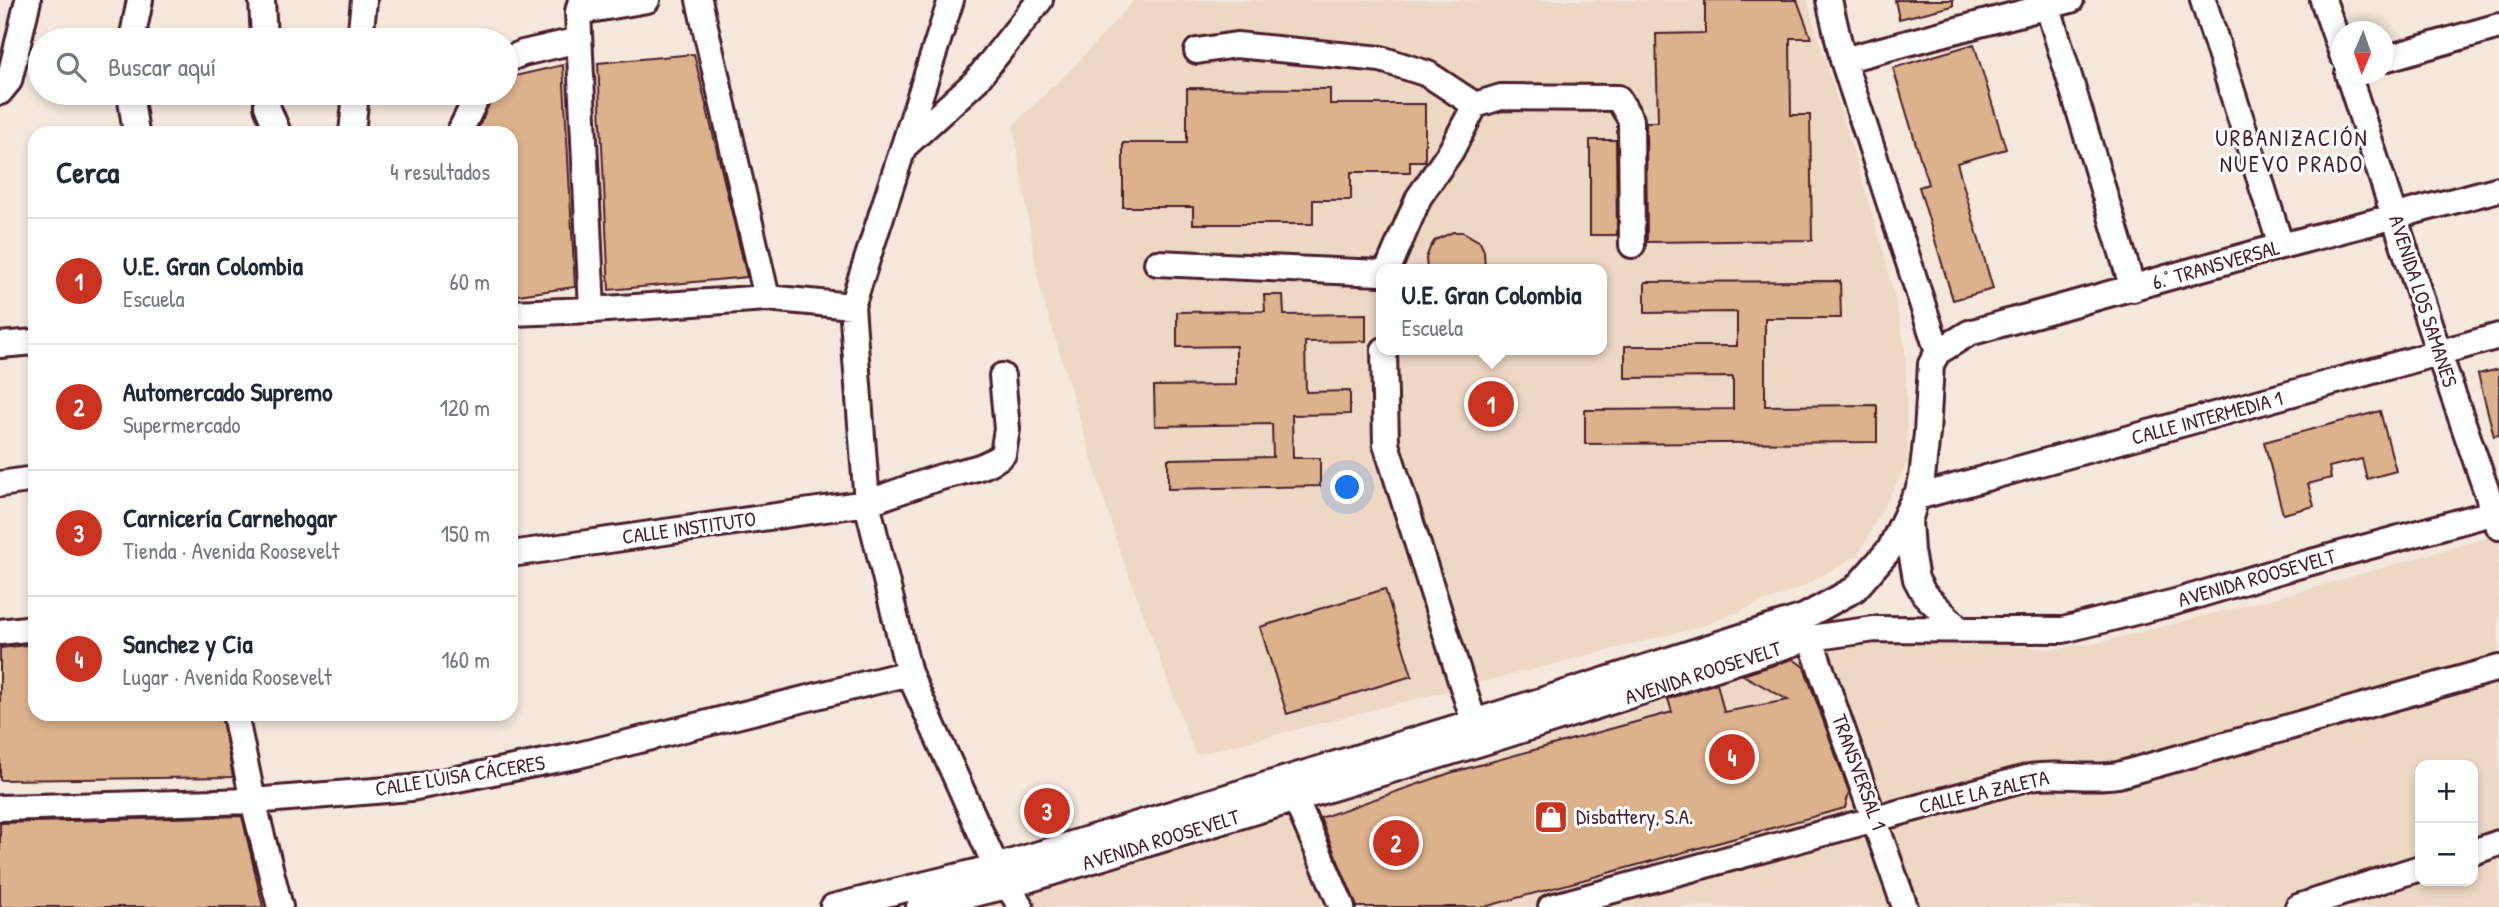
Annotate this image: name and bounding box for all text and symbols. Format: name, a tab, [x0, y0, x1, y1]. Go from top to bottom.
north arrow	[2331, 21, 2394, 84]
search box	[28, 28, 518, 105]
icon: search	[52, 48, 90, 86]
text: Buscar aquí	[108, 49, 216, 84]
district label: URBANIZACIÓN NUEVO PRADO	[2215, 122, 2369, 179]
text: Cerca	[56, 152, 119, 192]
text: 4 resultados	[390, 156, 490, 187]
street label: AVENIDA LOS SAMANES	[2382, 211, 2465, 391]
street label: 6.° TRANSVERSAL	[2149, 232, 2283, 297]
text: U.E. Gran Colombia	[123, 248, 303, 283]
popup	[1376, 264, 1607, 355]
text: 1	[75, 266, 83, 297]
text: 60 m	[450, 266, 490, 297]
text: U.E. Gran Colombia	[1402, 277, 1581, 312]
text: Escuela	[123, 283, 184, 314]
text: Escuela	[1402, 312, 1463, 343]
text: Automercado Supremo	[123, 374, 332, 409]
pin: 1	[1468, 378, 1514, 430]
street label: CALLE INTERMEDIA 1	[2128, 383, 2286, 452]
text: 2	[74, 392, 84, 423]
text: 120 m	[440, 392, 490, 423]
text: Supermercado	[123, 409, 240, 440]
your location	[1330, 470, 1364, 504]
text: Carnicería Carnehogar	[123, 500, 337, 535]
street label: CALLE INSTITUTO	[620, 504, 758, 551]
text: 3	[74, 518, 84, 549]
text: 150 m	[441, 518, 490, 549]
text: Tienda · Avenida Roosevelt	[123, 535, 339, 566]
street label: AVENIDA ROOSEVELT	[2175, 541, 2340, 614]
text: Sanchez y Cia	[123, 626, 253, 661]
street label: AVENIDA ROOSEVELT	[1621, 633, 1786, 712]
text: 4	[75, 644, 83, 675]
text: 160 m	[441, 644, 490, 675]
text: Lugar · Avenida Roosevelt	[123, 661, 332, 692]
street label: TRANSVERSAL 1	[1825, 710, 1894, 834]
pin: 4	[1709, 731, 1755, 783]
street label: CALLE LUISA CÁCERES	[373, 748, 547, 803]
map controls	[2415, 760, 2478, 886]
button: +	[2415, 760, 2478, 823]
street label: CALLE LA ZALETA	[1916, 762, 2052, 821]
pin: 3	[1024, 785, 1070, 837]
shop icon: Disbattery, S.A.	[1532, 798, 1570, 836]
street label: AVENIDA ROOSEVELT	[1079, 801, 1244, 877]
place label: Disbattery, S.A.	[1576, 802, 1693, 831]
pin: 2	[1373, 817, 1419, 869]
button: −	[2415, 823, 2478, 886]

